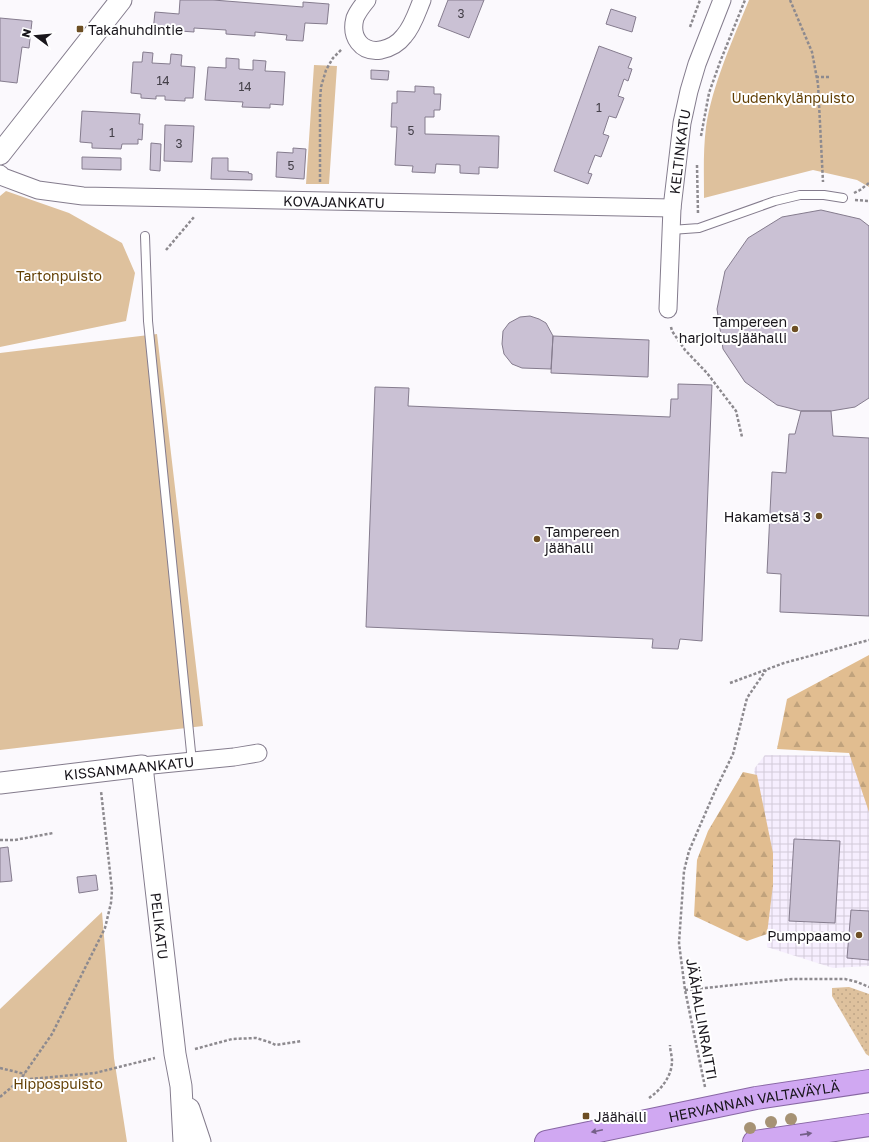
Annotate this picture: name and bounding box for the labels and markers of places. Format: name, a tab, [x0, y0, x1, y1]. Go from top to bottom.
place label: Takahuhdintie	[88, 21, 183, 38]
marker: Takahuhdintie	[75, 24, 85, 34]
place label: Tampereen harjoitusjäähalli	[679, 313, 787, 346]
marker: Tampereen harjoitusjäähalli	[790, 324, 800, 334]
place label: Hakametsä 3	[724, 508, 811, 525]
marker: Hakametsä 3	[814, 511, 824, 521]
place label: Tampereen jäähalli	[544, 523, 620, 556]
marker: Tampereen jäähalli	[532, 534, 542, 544]
place label: Pumppaamo	[767, 927, 851, 944]
marker: Pumppaamo	[854, 930, 864, 940]
place label: Jäähalli	[594, 1108, 647, 1125]
marker: Jäähalli	[581, 1111, 591, 1121]

